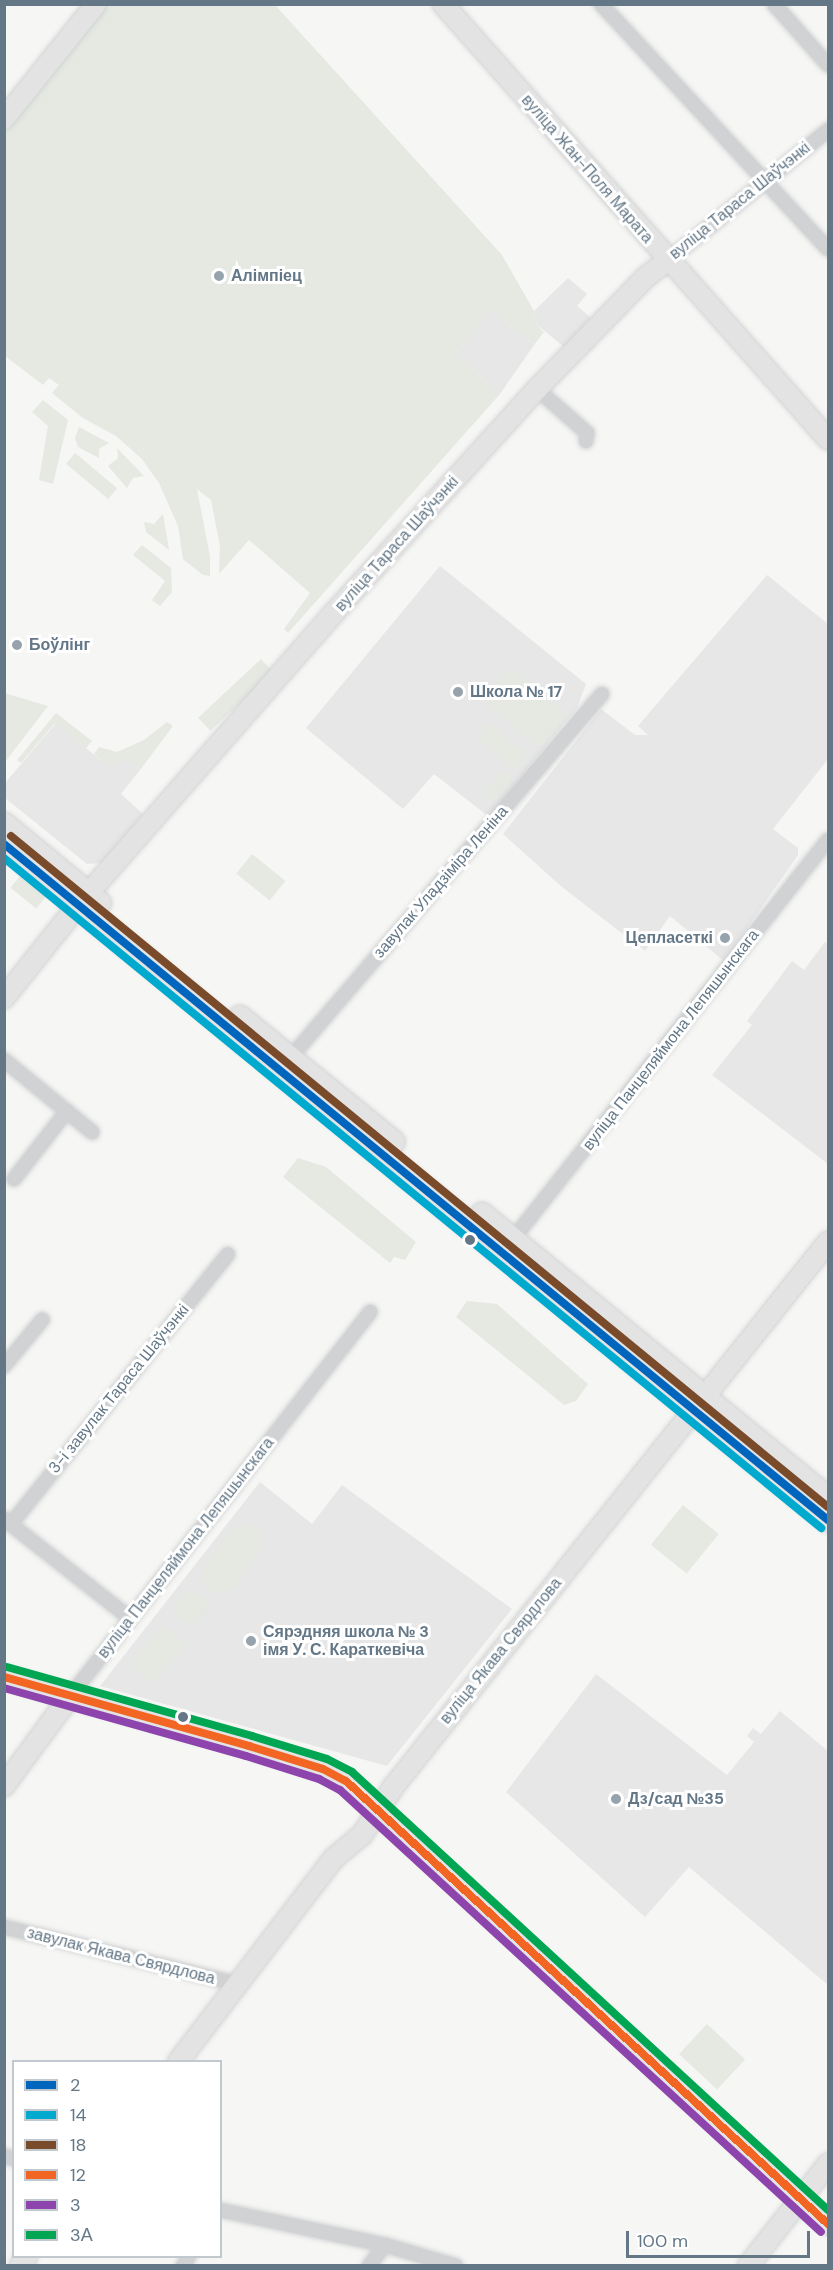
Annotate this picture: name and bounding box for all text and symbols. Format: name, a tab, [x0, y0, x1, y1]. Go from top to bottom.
street label: вуліца Жан-Поля Марата	[517, 91, 657, 247]
street label: вуліца Тараса Шаўчэнкі	[666, 138, 814, 264]
place label: Алімпіец	[231, 266, 302, 286]
marker: Алімпіец	[212, 269, 226, 283]
street label: вуліца Тараса Шаўчэнкі	[331, 472, 463, 616]
place label: Боўлінг	[29, 635, 90, 655]
marker: Боўлінг	[10, 638, 24, 652]
place label: Школа № 17	[470, 682, 562, 702]
marker: Школа № 17	[451, 685, 465, 699]
street label: завулак Уладзіміра Леніна	[370, 802, 512, 962]
street label: вуліца Панцеляймона Лепяшынскага	[579, 926, 763, 1154]
place label: Цепласеткі	[626, 928, 713, 948]
marker: Цепласеткі	[718, 931, 732, 945]
unlabelled marker	[464, 1234, 476, 1246]
street label: 3-і завулак Тараса Шаўчэнкі	[45, 1301, 193, 1477]
street label: вуліца Панцеляймона Лепяшынскага	[94, 1434, 278, 1662]
street label: вуліца Якава Свярдлова	[436, 1574, 566, 1728]
place label: Сярэдняя школа № 3 імя У. С. Караткевіча	[263, 1622, 429, 1660]
marker: Сярэдняя школа № 3 імя У. С. Караткевіча	[244, 1634, 258, 1648]
unlabelled marker	[177, 1711, 189, 1723]
place label: Дз/сад №35	[628, 1789, 724, 1809]
marker: Дз/сад №35	[609, 1792, 623, 1806]
street label: завулак Якава Свярдлова	[25, 1923, 217, 1989]
legend	[12, 2060, 222, 2258]
text: 2	[70, 2073, 80, 2097]
text: 14	[70, 2103, 87, 2127]
text: 18	[70, 2133, 87, 2157]
text: 12	[70, 2163, 86, 2187]
text: 3	[70, 2193, 81, 2217]
scale bar	[629, 2219, 814, 2257]
text: 3А	[70, 2223, 93, 2247]
text: 100 m	[637, 2229, 688, 2253]

